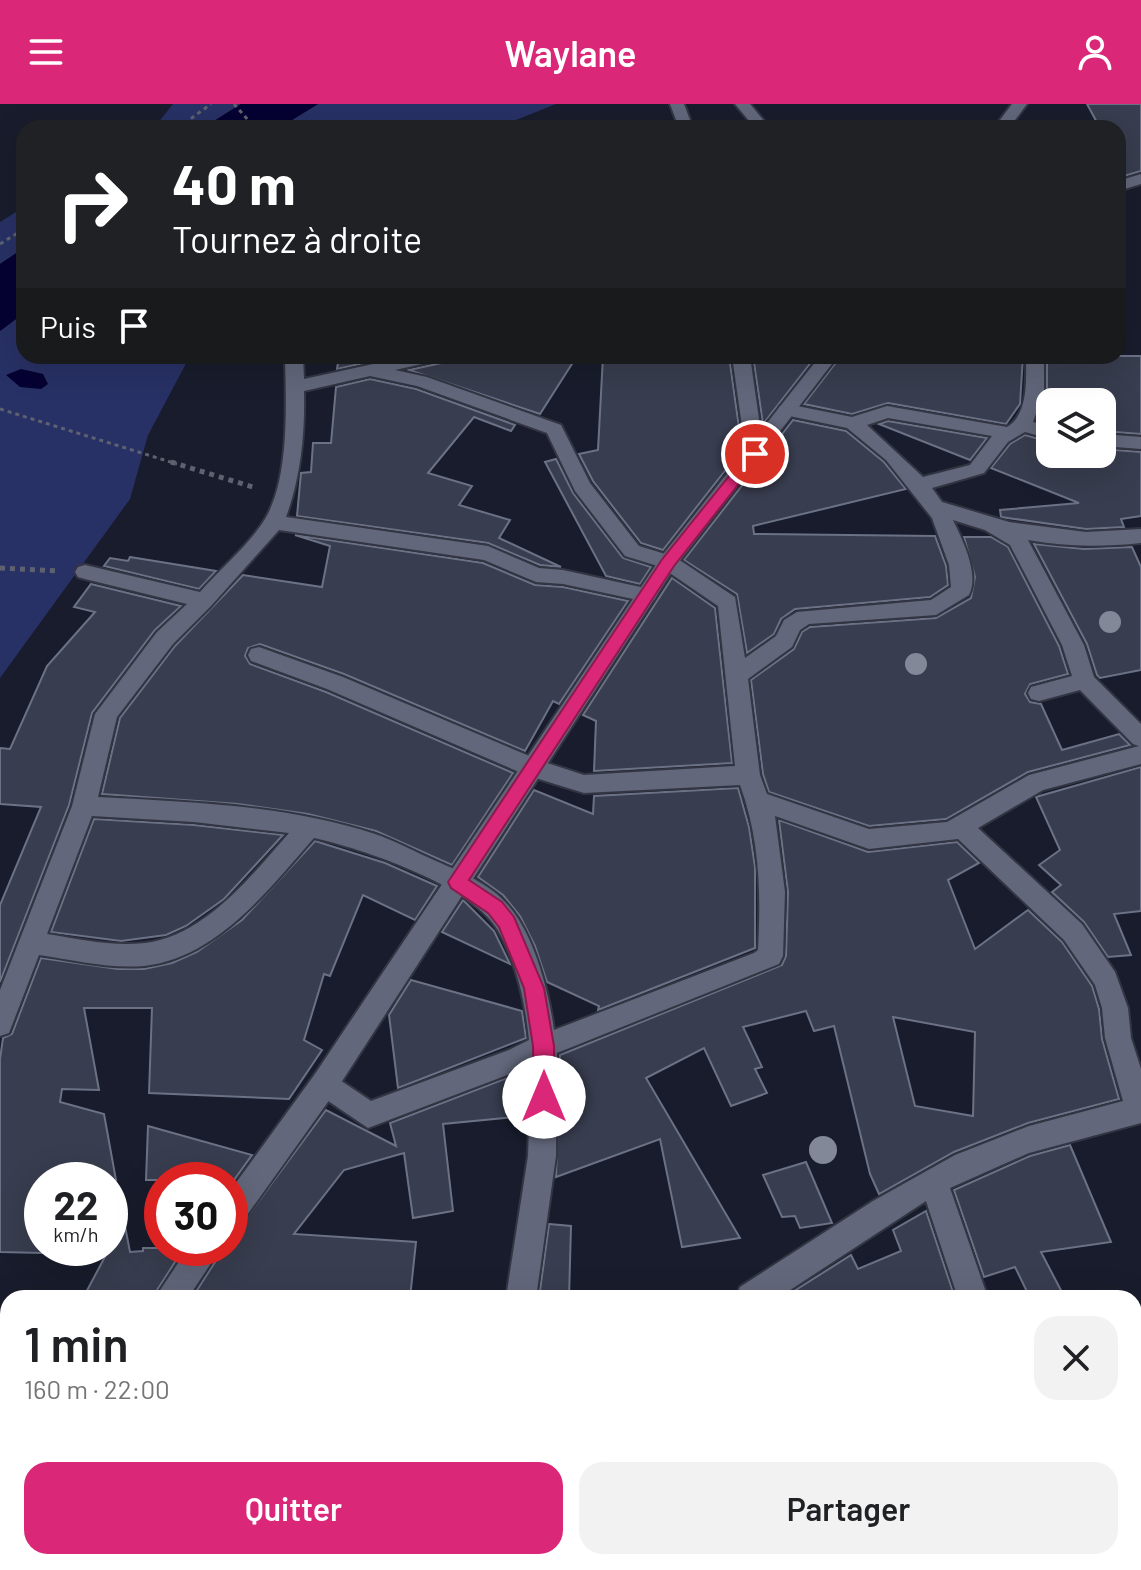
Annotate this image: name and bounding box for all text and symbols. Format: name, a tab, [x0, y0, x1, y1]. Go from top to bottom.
icon: menu	[24, 30, 68, 74]
icon: person	[1073, 30, 1117, 74]
text: Waylane	[505, 31, 636, 74]
text: 40 m	[172, 149, 296, 216]
icon: right	[40, 152, 144, 256]
text: Tournez à droite	[172, 217, 422, 260]
icon: arrive	[112, 304, 156, 348]
text: Puis	[40, 308, 96, 344]
map controls	[1036, 388, 1116, 468]
button: layers	[1036, 388, 1116, 468]
pin	[721, 420, 789, 488]
icon: arrive	[733, 432, 777, 476]
position arrow	[502, 1055, 586, 1139]
speed limit sign: 30	[144, 1162, 248, 1266]
text: 22	[54, 1180, 98, 1228]
text: km/h	[53, 1222, 99, 1246]
text: 1 min	[24, 1314, 129, 1372]
button: close	[1034, 1316, 1118, 1400]
text: 160 m · 22:00	[24, 1373, 170, 1404]
button: Quitter	[24, 1462, 563, 1554]
button: Partager	[579, 1462, 1118, 1554]

